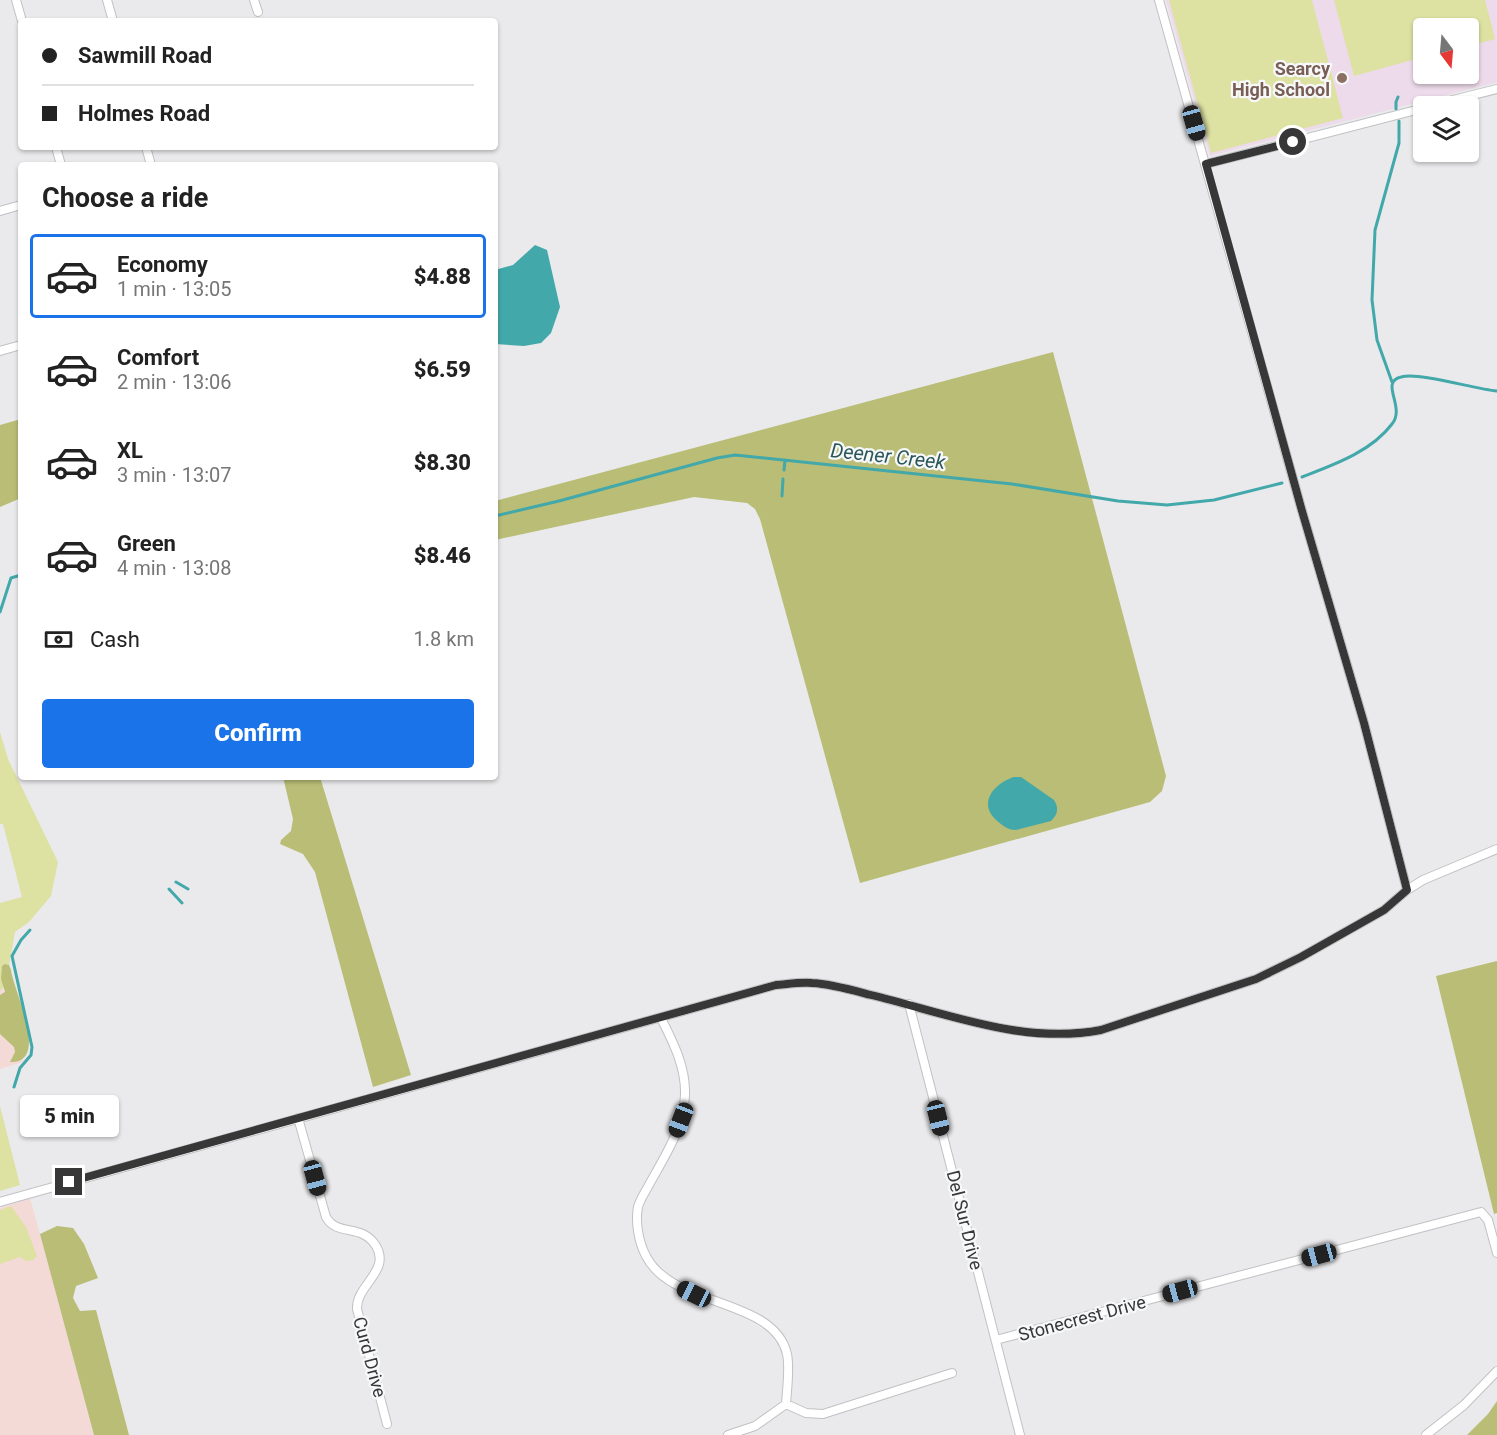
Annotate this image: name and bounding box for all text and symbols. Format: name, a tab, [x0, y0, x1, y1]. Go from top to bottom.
north arrow	[1413, 18, 1479, 84]
map controls	[1413, 18, 1479, 162]
text: Sawmill Road	[78, 43, 212, 68]
place label: Searcy High School	[1232, 58, 1331, 100]
marker: Searcy High School	[1335, 71, 1349, 85]
button: layers	[1413, 96, 1479, 162]
text: Holmes Road	[78, 101, 210, 126]
car	[1180, 103, 1208, 143]
route start	[1279, 128, 1306, 155]
text: Choose a ride	[42, 182, 208, 214]
icon: car	[45, 249, 99, 303]
text: Economy	[117, 252, 208, 277]
text: $4.88	[414, 264, 471, 289]
text: 1 min · 13:05	[117, 277, 232, 301]
icon: car	[45, 342, 99, 396]
text: Comfort	[117, 345, 199, 370]
text: $6.59	[414, 357, 471, 382]
text: 2 min · 13:06	[117, 370, 232, 394]
icon: car	[45, 435, 99, 489]
text: XL	[117, 438, 143, 463]
water label: Deener Creek	[829, 438, 948, 474]
text: $8.30	[414, 450, 471, 475]
text: 3 min · 13:07	[117, 463, 232, 487]
icon: car	[45, 528, 99, 582]
text: Green	[117, 531, 176, 556]
text: $8.46	[414, 543, 471, 568]
text: 4 min · 13:08	[117, 556, 232, 580]
icon: cash	[42, 623, 75, 656]
text: Cash	[90, 627, 140, 652]
text: 1.8 km	[414, 627, 474, 651]
button: Confirm	[42, 699, 474, 768]
callout: 5 min	[20, 1095, 118, 1137]
car	[925, 1098, 951, 1138]
car	[666, 1100, 696, 1140]
text: 5 min	[44, 1104, 95, 1128]
car	[302, 1158, 328, 1198]
route end	[55, 1168, 82, 1195]
street label: Del Sur Drive	[942, 1168, 988, 1272]
car	[1299, 1242, 1339, 1268]
car	[674, 1278, 714, 1310]
car	[1160, 1278, 1200, 1304]
street label: Stonecrest Drive	[1016, 1291, 1148, 1345]
street label: Curd Drive	[349, 1314, 391, 1400]

